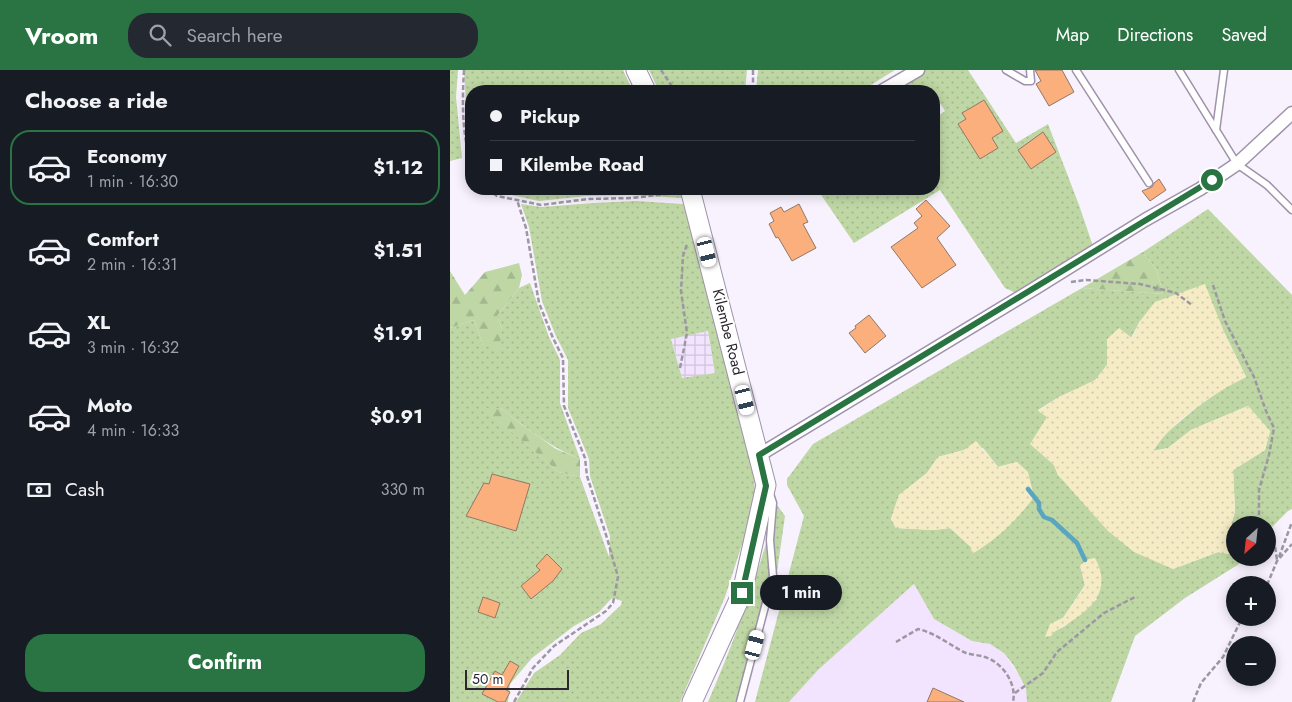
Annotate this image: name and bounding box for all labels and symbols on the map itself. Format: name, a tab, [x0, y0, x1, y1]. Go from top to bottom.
route start	[1201, 169, 1223, 191]
car	[696, 236, 717, 268]
street label: Kilembe Road	[707, 286, 749, 378]
car	[734, 384, 755, 416]
north arrow	[1226, 516, 1276, 566]
callout: 1 min	[760, 576, 842, 610]
route end	[731, 582, 753, 604]
car	[743, 629, 766, 661]
scale bar	[465, 667, 569, 690]

